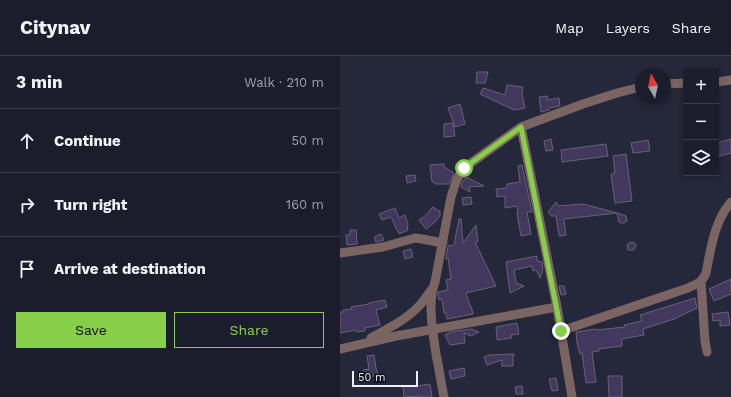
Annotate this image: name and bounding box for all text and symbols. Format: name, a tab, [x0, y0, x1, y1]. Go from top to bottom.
text: Citynav	[20, 16, 91, 39]
text: Map	[555, 20, 584, 36]
text: Layers	[606, 20, 650, 36]
text: Share	[672, 20, 711, 36]
north arrow	[635, 68, 671, 104]
map controls	[683, 68, 719, 176]
button: +	[683, 68, 719, 104]
text: 3 min	[16, 72, 62, 92]
text: Walk · 210 m	[244, 75, 324, 90]
button: −	[683, 104, 719, 140]
icon: ahead	[16, 130, 38, 152]
text: Continue	[54, 132, 121, 150]
text: 50 m	[292, 133, 324, 148]
button: layers	[683, 140, 719, 176]
route start	[455, 159, 473, 177]
icon: right	[16, 194, 38, 216]
text: Turn right	[54, 196, 127, 214]
text: 160 m	[286, 197, 324, 212]
icon: arrive	[16, 258, 38, 280]
text: Arrive at destination	[54, 260, 206, 278]
button: Save	[16, 312, 166, 348]
button: Share	[174, 312, 324, 348]
route end	[552, 322, 570, 340]
scale bar	[352, 369, 418, 388]
text: 50 m	[358, 371, 385, 384]

